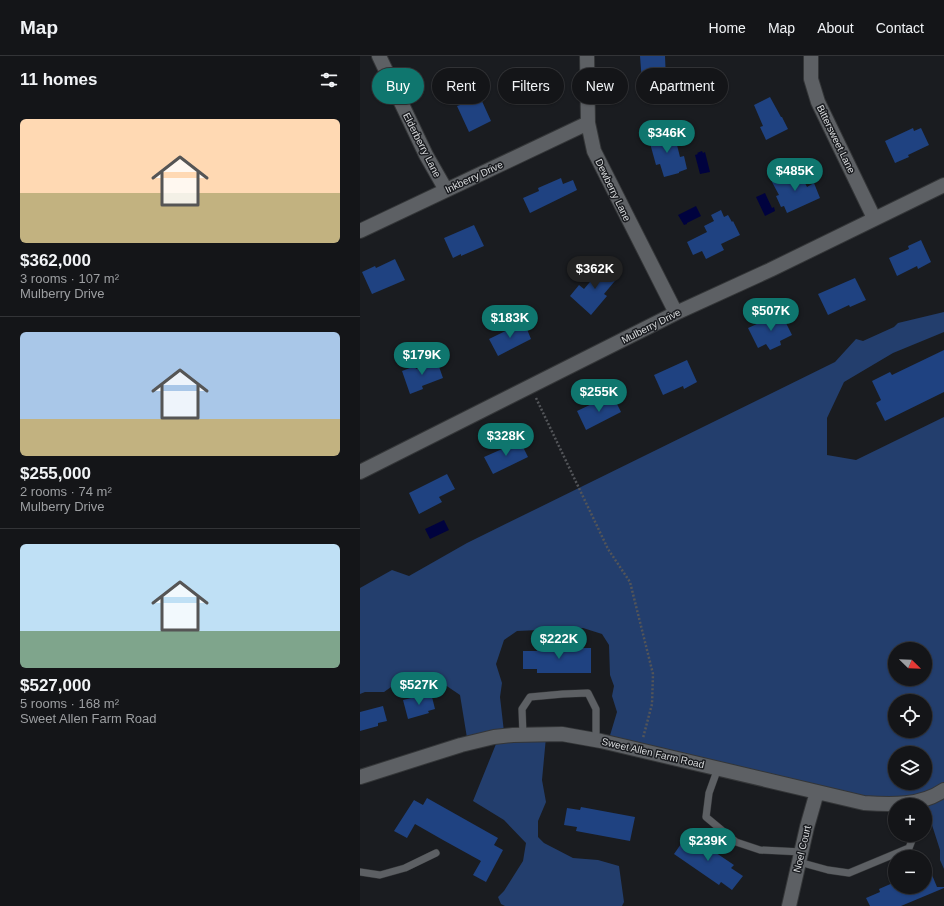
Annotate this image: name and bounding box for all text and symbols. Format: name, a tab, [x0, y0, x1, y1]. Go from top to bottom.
text: Map	[20, 17, 58, 38]
text: Home	[709, 20, 746, 36]
text: Map	[768, 20, 795, 36]
text: About	[817, 20, 854, 36]
text: Contact	[876, 20, 924, 36]
chip: Buy	[372, 68, 424, 104]
chip: Rent	[432, 68, 490, 104]
chip: Filters	[498, 68, 564, 104]
chip: New	[572, 68, 628, 104]
chip: Apartment	[636, 68, 728, 104]
icon: filters	[318, 69, 340, 91]
text: 11 homes	[20, 70, 98, 89]
street label: Bittersweet Lane	[815, 103, 857, 175]
street label: Elderberry Lane	[401, 111, 443, 180]
pin: $346K	[639, 120, 695, 154]
text: $346K	[648, 125, 686, 140]
icon: home	[144, 145, 216, 217]
street label: Dewberry Lane	[593, 157, 633, 223]
pin: $485K	[767, 158, 823, 192]
street label: Inkberry Drive	[443, 159, 505, 195]
text: $485K	[776, 163, 814, 178]
text: $362,000	[20, 251, 91, 270]
pin: $362K	[567, 256, 623, 290]
text: $362K	[576, 261, 614, 276]
text: 3 rooms · 107 m²	[20, 271, 119, 286]
text: Mulberry Drive	[20, 286, 105, 301]
pin: $507K	[743, 298, 799, 332]
text: $507K	[752, 303, 790, 318]
pin: $183K	[482, 305, 538, 339]
street label: Mulberry Drive	[620, 306, 683, 346]
text: $183K	[491, 310, 529, 325]
pin: $179K	[394, 342, 450, 376]
text: $179K	[403, 347, 441, 362]
icon: home	[144, 358, 216, 430]
pin: $255K	[571, 379, 627, 413]
text: $255K	[580, 384, 618, 399]
pin: $328K	[478, 423, 534, 457]
text: $328K	[487, 428, 525, 443]
text: $255,000	[20, 464, 91, 483]
text: 2 rooms · 74 m²	[20, 484, 112, 499]
text: Mulberry Drive	[20, 499, 105, 514]
icon: home	[144, 570, 216, 642]
pin: $222K	[531, 626, 587, 660]
text: $222K	[540, 631, 578, 646]
north arrow	[888, 642, 932, 686]
map controls	[888, 642, 932, 894]
pin: $527K	[391, 672, 447, 706]
text: $527,000	[20, 676, 91, 695]
text: $527K	[400, 677, 438, 692]
button: locate	[888, 694, 932, 738]
text: 5 rooms · 168 m²	[20, 696, 119, 711]
text: Sweet Allen Farm Road	[20, 711, 157, 726]
street label: Sweet Allen Farm Road	[601, 736, 705, 770]
button: layers	[888, 746, 932, 790]
button: +	[888, 798, 932, 842]
street label: Noel Court	[791, 824, 813, 874]
pin: $239K	[680, 828, 736, 862]
text: $239K	[689, 833, 727, 848]
button: −	[888, 850, 932, 894]

